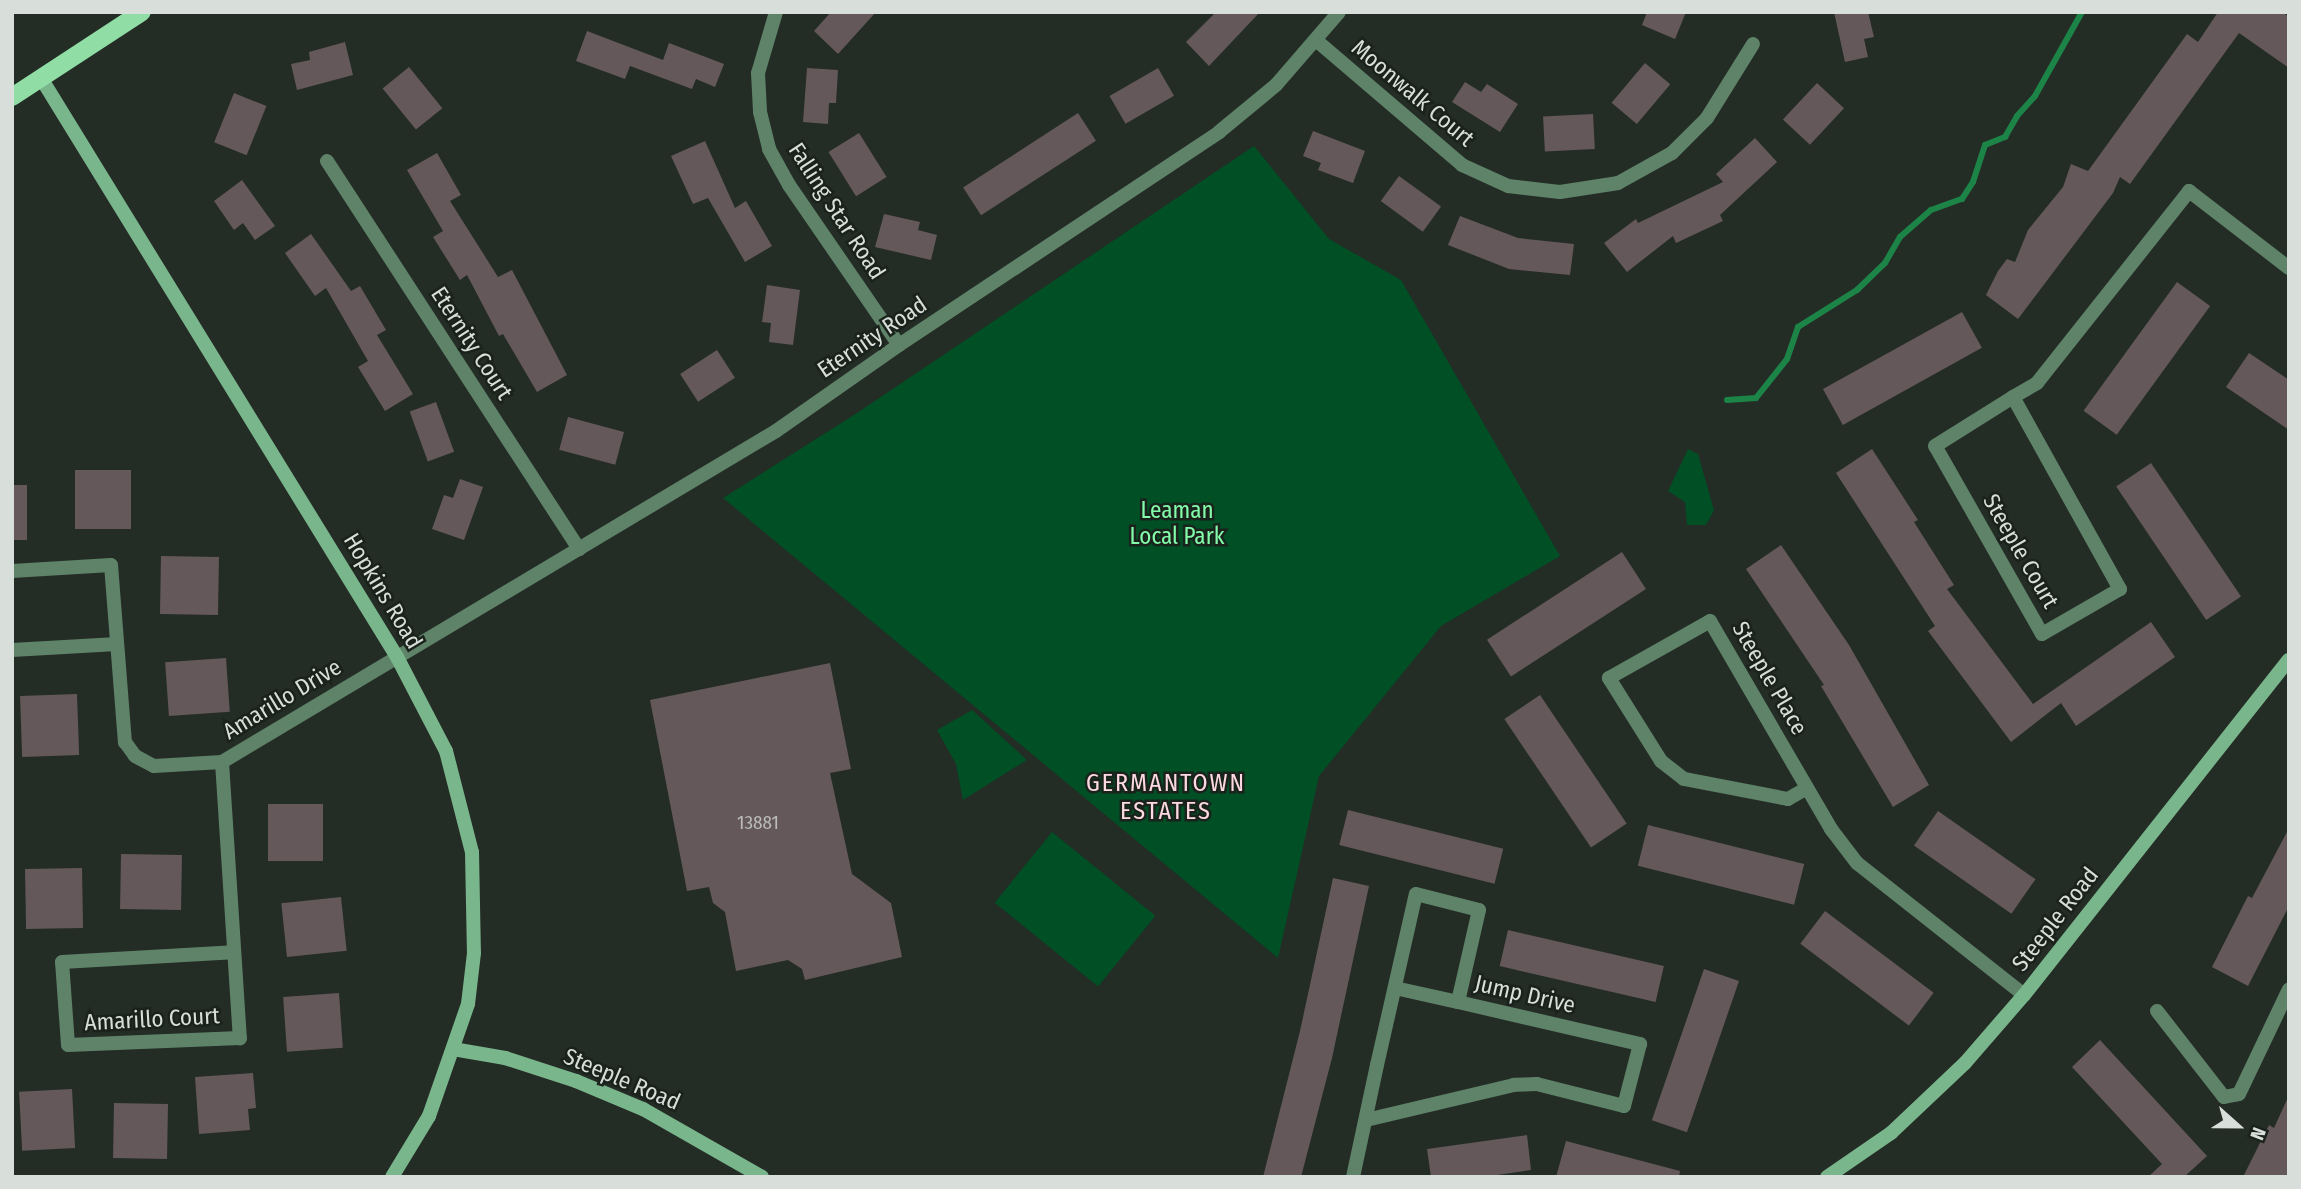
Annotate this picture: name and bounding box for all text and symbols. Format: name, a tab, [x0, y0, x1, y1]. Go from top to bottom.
street label: Moonwalk Court	[1346, 34, 1480, 152]
street label: Falling Star Road	[783, 138, 891, 284]
street label: Eternity Court	[425, 281, 519, 405]
street label: Eternity Road	[812, 290, 932, 384]
street label: Steeple Court	[1977, 489, 2065, 613]
park label: Leaman Local Park	[1130, 496, 1224, 550]
street label: Hopkins Road	[338, 528, 428, 654]
street label: Steeple Place	[1727, 617, 1813, 739]
street label: Amarillo Drive	[218, 653, 346, 745]
district label: GERMANTOWN ESTATES	[1087, 770, 1245, 826]
house number: 13881	[737, 812, 779, 834]
street label: Steeple Road	[2006, 862, 2104, 976]
street label: Jump Drive	[1472, 969, 1578, 1019]
street label: Amarillo Court	[84, 1002, 220, 1036]
street label: Steeple Road	[560, 1042, 684, 1116]
north arrow	[2203, 1091, 2273, 1161]
text: N	[2245, 1124, 2271, 1143]

